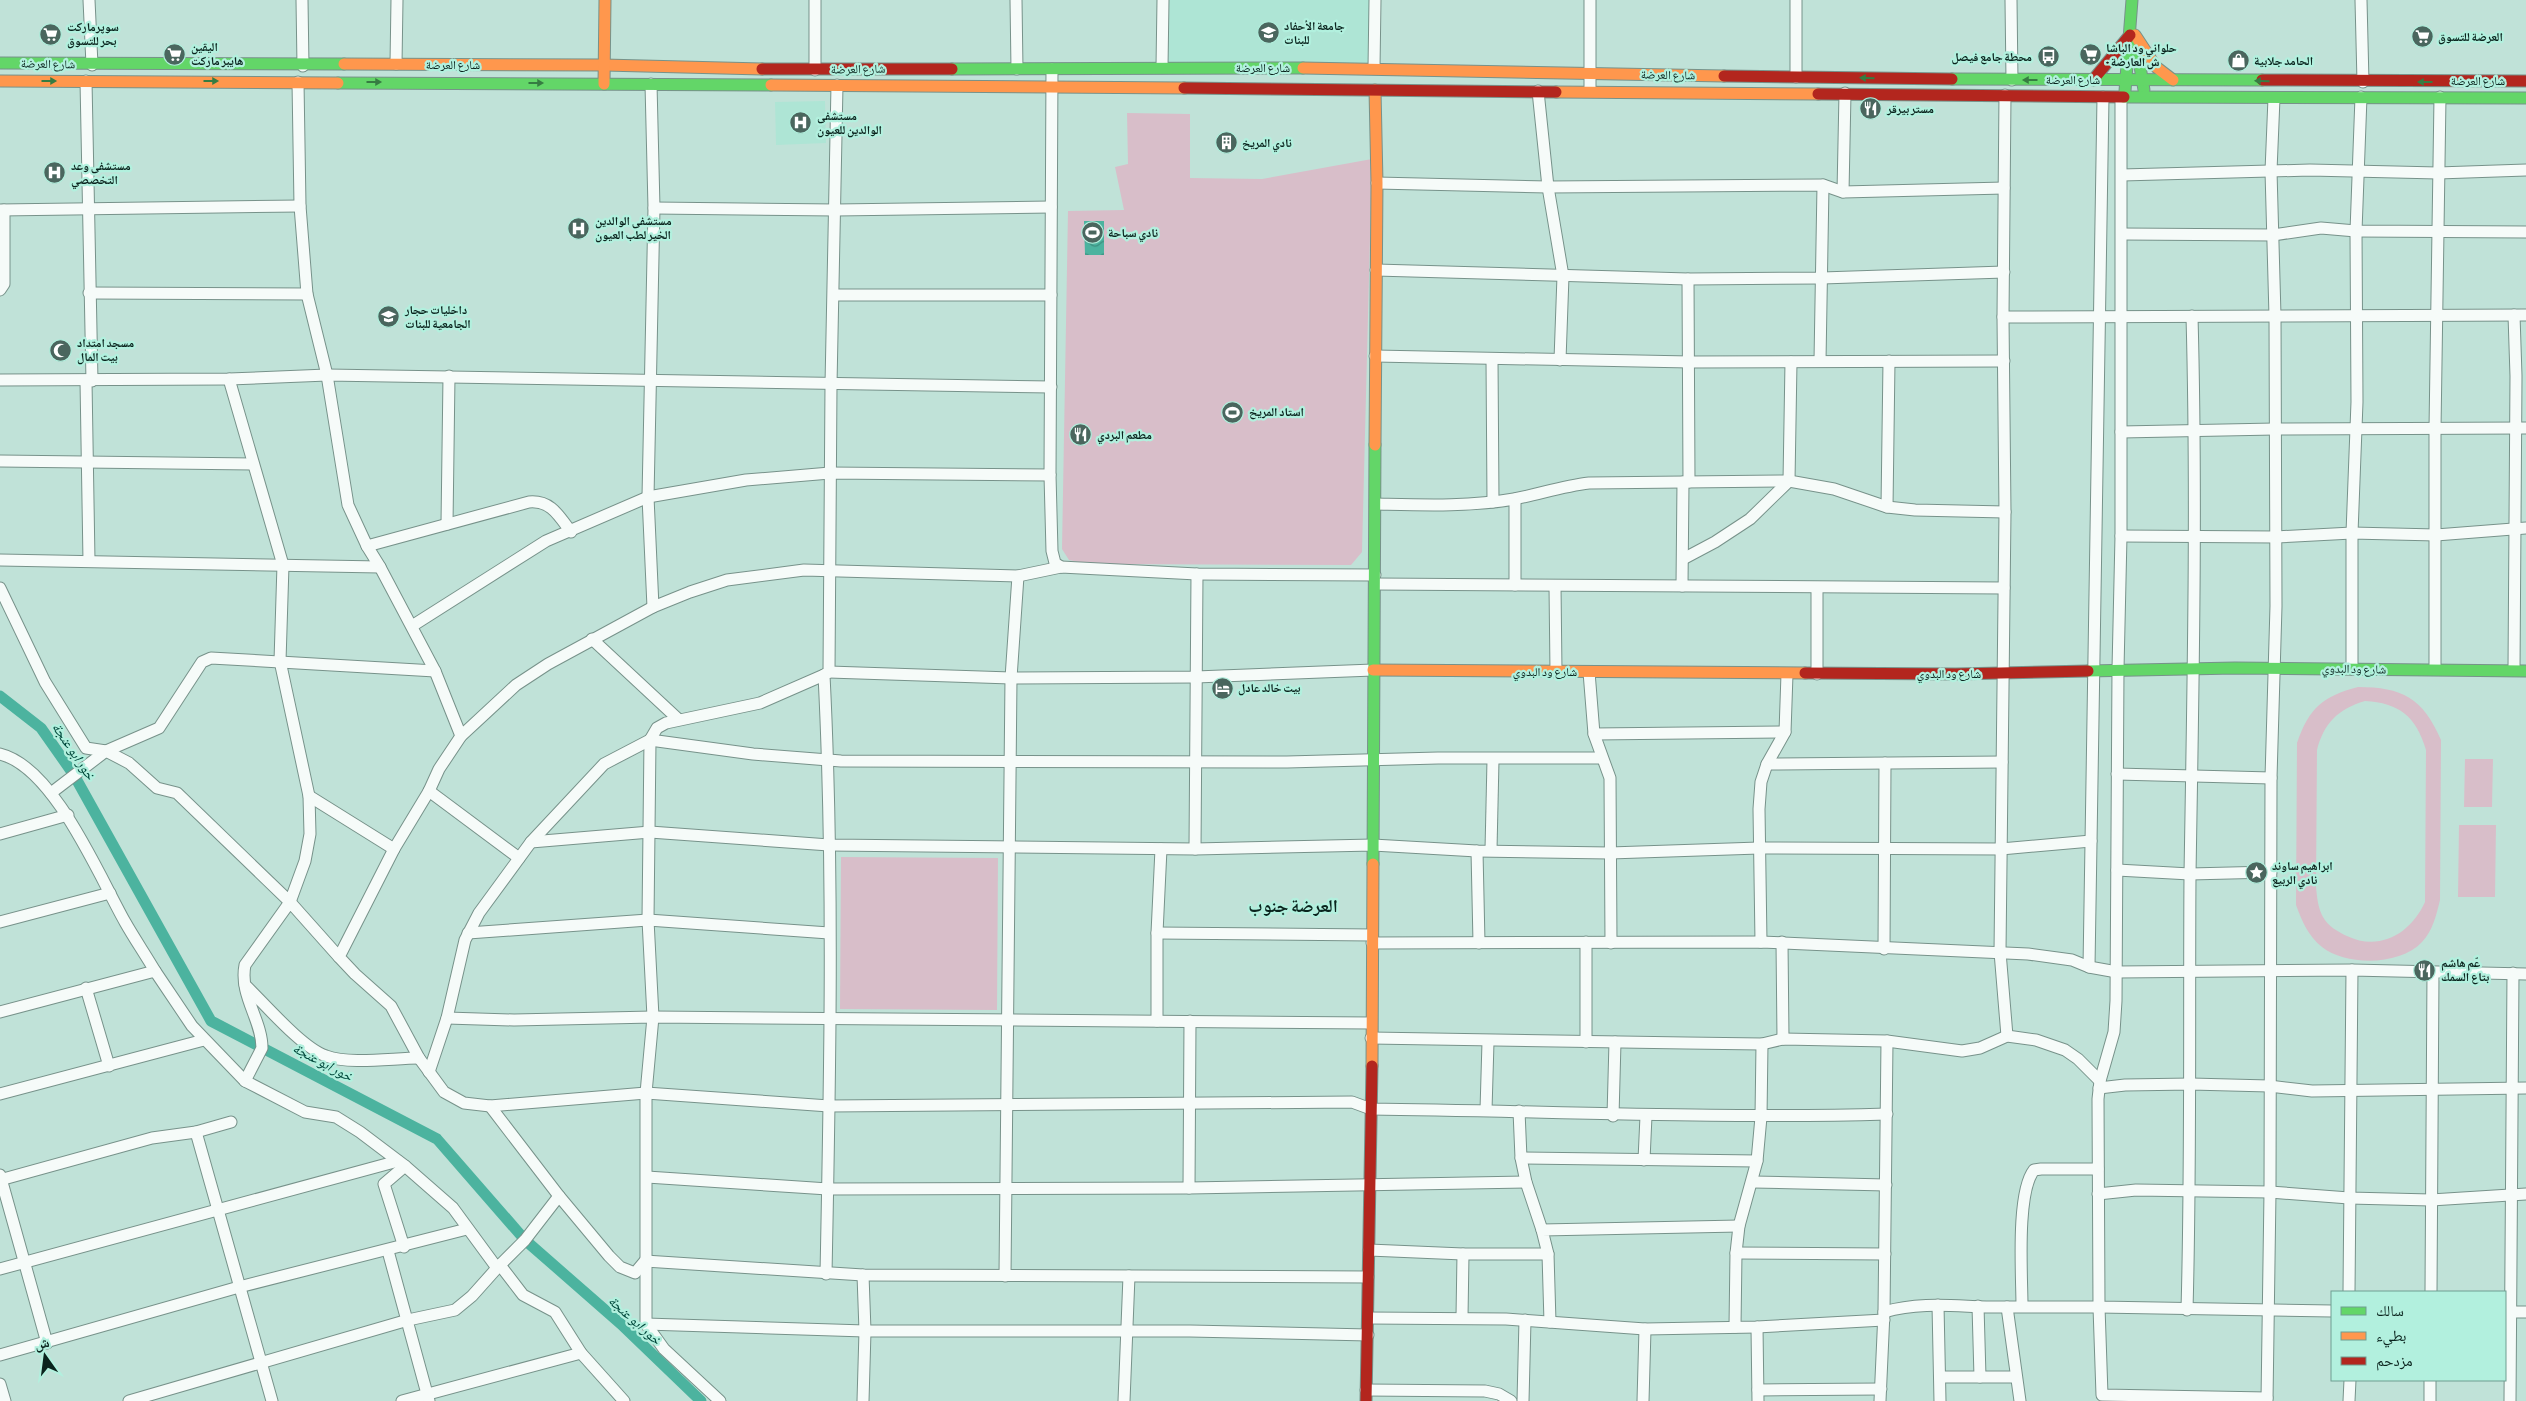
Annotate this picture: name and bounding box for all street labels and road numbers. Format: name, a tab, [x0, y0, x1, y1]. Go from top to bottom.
street label: شارع العرضة	[21, 57, 75, 72]
street label: شارع العرضة	[426, 58, 480, 73]
street label: شارع العرضة	[1236, 61, 1290, 76]
street label: شارع العرضة	[831, 62, 886, 77]
street label: شارع العرضة	[1641, 68, 1695, 83]
street label: شارع العرضة	[2046, 73, 2100, 88]
street label: شارع العرضة	[2451, 74, 2505, 89]
street label: شارع ود البدوي	[2322, 661, 2386, 680]
street label: شارع ود البدوي	[1513, 665, 1577, 682]
street label: شارع ود البدوي	[1917, 667, 1981, 684]

